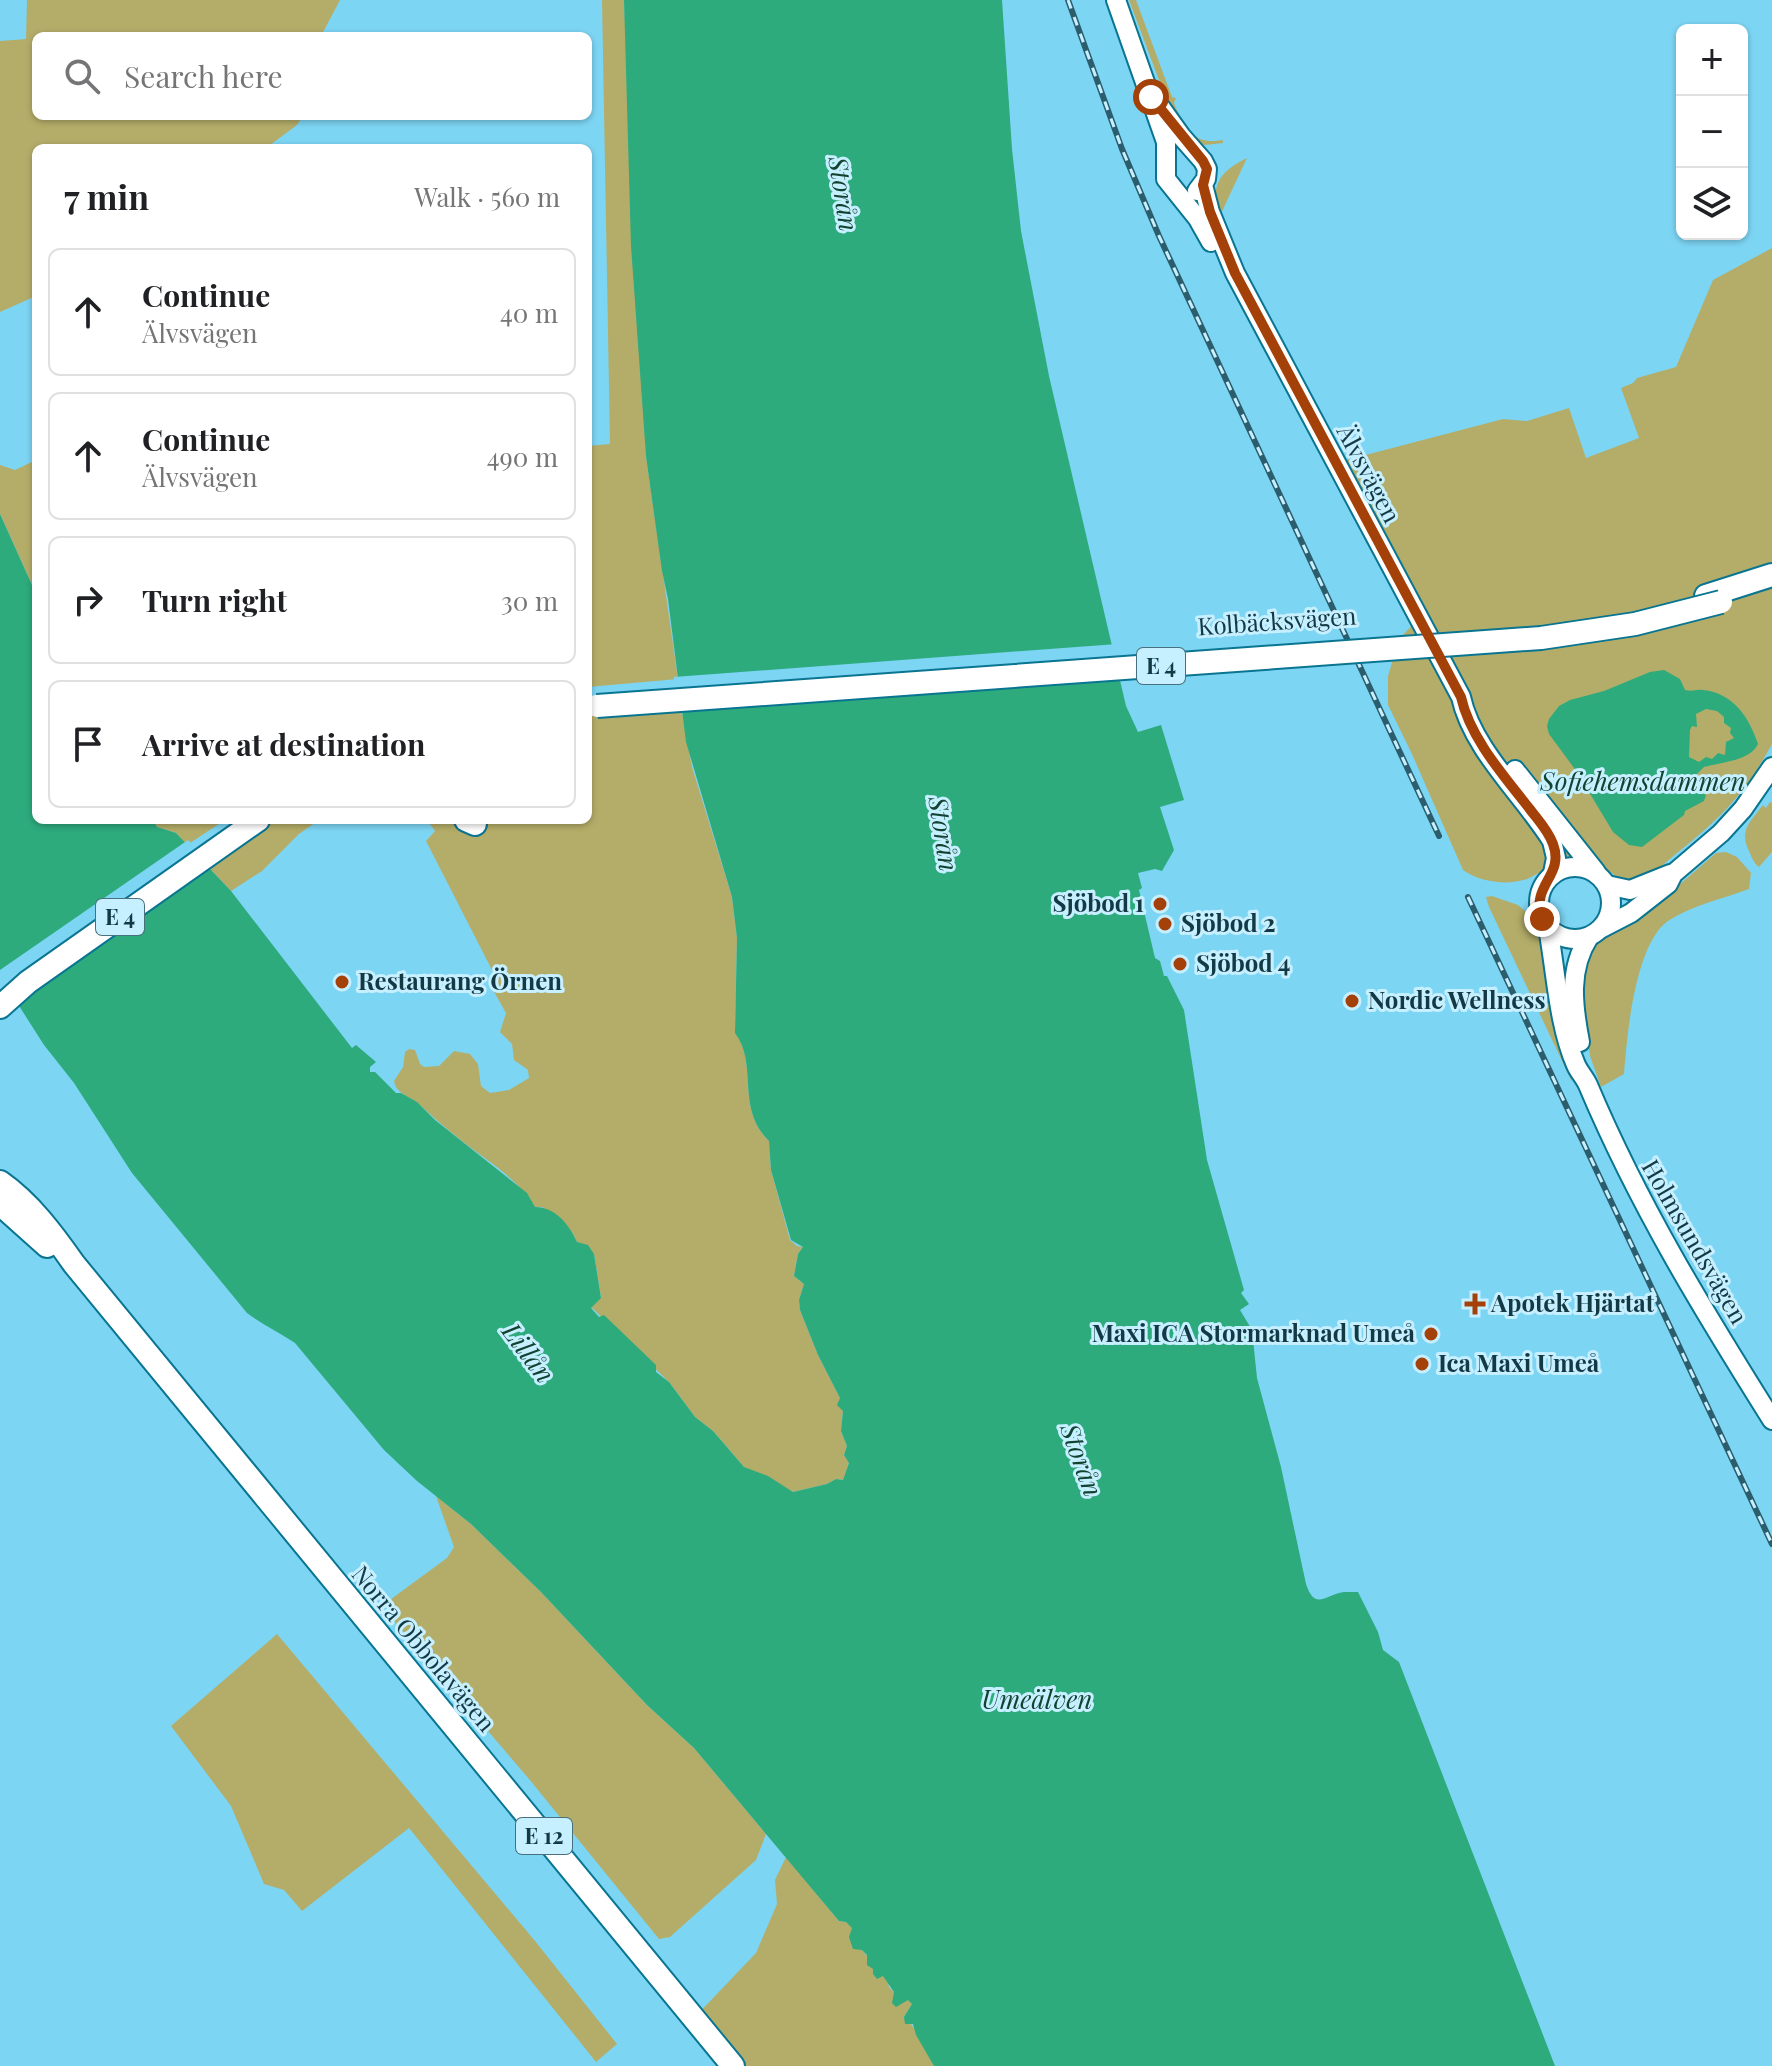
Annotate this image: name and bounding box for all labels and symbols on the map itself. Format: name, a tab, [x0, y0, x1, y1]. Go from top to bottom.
route start	[1133, 79, 1169, 115]
water label: Storån	[821, 153, 868, 234]
street label: Älvsvägen	[1330, 418, 1409, 528]
street label: Kolbäcksvägen	[1196, 598, 1357, 642]
road number: E 4	[1137, 648, 1185, 684]
water label: Sofiehemsdammen	[1539, 763, 1746, 798]
water label: Storån	[921, 793, 968, 874]
place label: Sjöbod 1	[1053, 886, 1144, 918]
marker: Sjöbod 1	[1151, 895, 1169, 913]
road number: E 4	[96, 899, 144, 935]
route end	[1524, 901, 1560, 937]
place label: Sjöbod 2	[1181, 906, 1276, 938]
marker: Sjöbod 2	[1156, 915, 1174, 933]
place label: Sjöbod 4	[1196, 946, 1290, 978]
marker: Sjöbod 4	[1171, 955, 1189, 973]
place label: Restaurang Örnen	[358, 964, 562, 996]
marker: Restaurang Örnen	[333, 973, 351, 991]
place label: Nordic Wellness	[1368, 983, 1546, 1015]
marker: Nordic Wellness	[1343, 992, 1361, 1010]
street label: Holmsundsvägen	[1636, 1153, 1756, 1329]
place label: Apotek Hjärtat	[1490, 1286, 1655, 1318]
marker: Apotek Hjärtat	[1466, 1295, 1484, 1313]
water label: Lillån	[495, 1314, 563, 1389]
place label: Maxi ICA Stormarknad Umeå	[1092, 1316, 1416, 1348]
marker: Maxi ICA Stormarknad Umeå	[1422, 1325, 1440, 1343]
place label: Ica Maxi Umeå	[1438, 1346, 1600, 1378]
marker: Ica Maxi Umeå	[1413, 1355, 1431, 1373]
water label: Storån	[1053, 1417, 1112, 1501]
street label: Norra Obbolavägen	[346, 1558, 503, 1737]
water label: Umeälven	[982, 1681, 1092, 1716]
road number: E 12	[516, 1818, 572, 1854]

